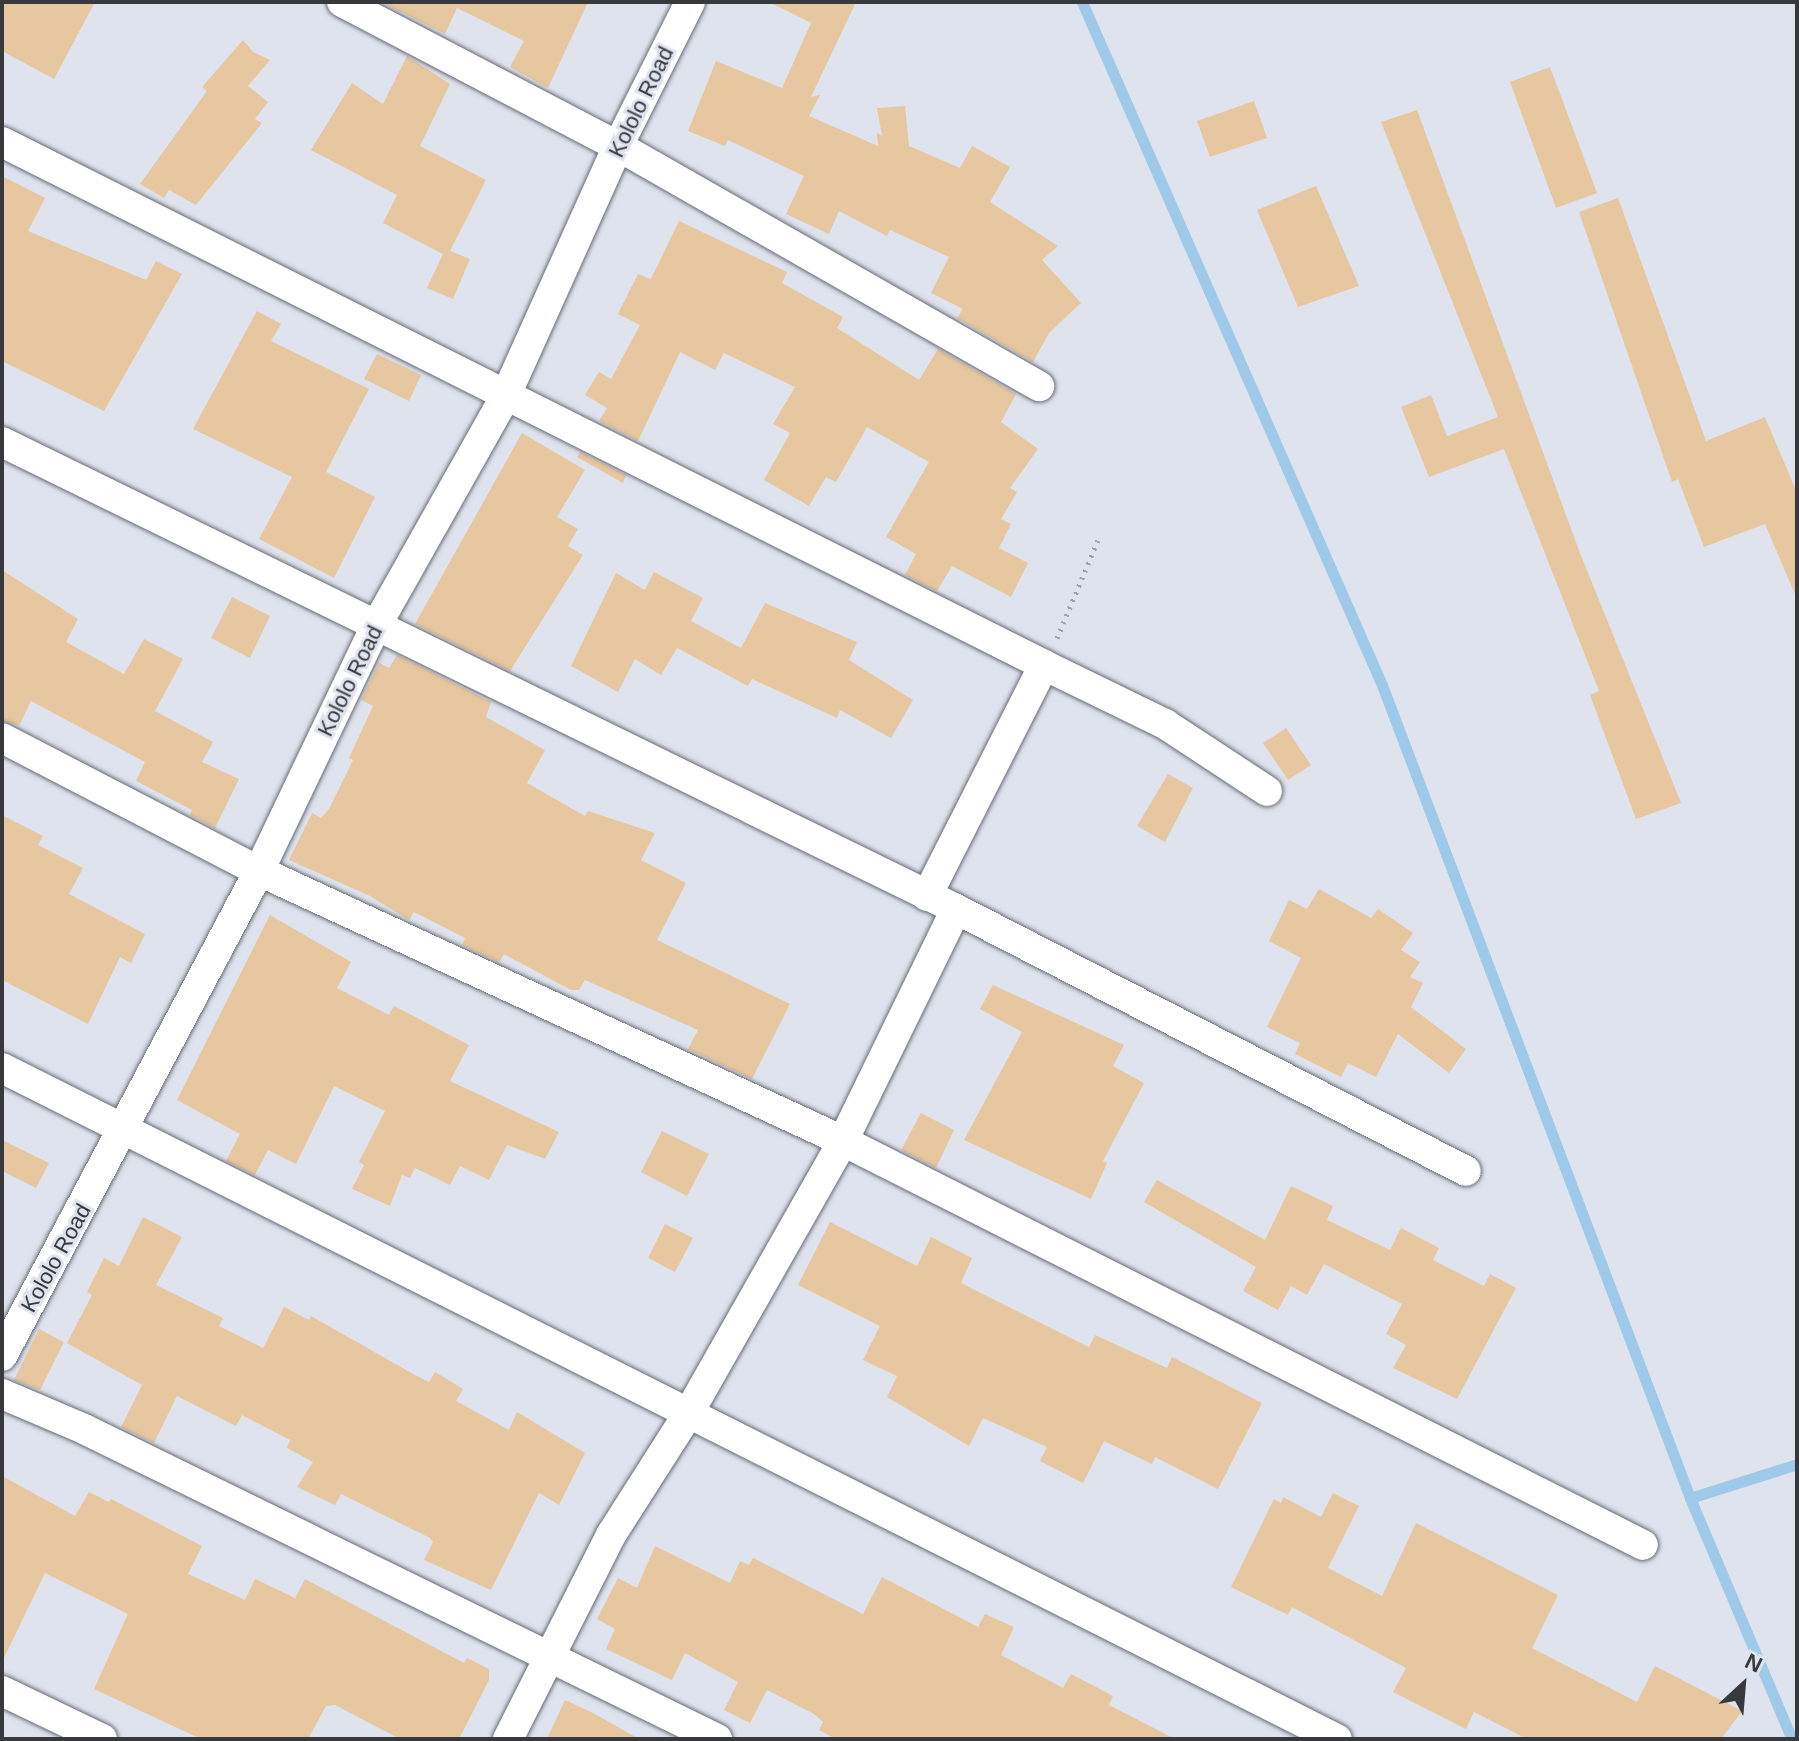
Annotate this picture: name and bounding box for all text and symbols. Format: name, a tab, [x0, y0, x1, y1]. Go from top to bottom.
street label: Kololo Road	[603, 42, 679, 162]
street label: Kololo Road	[312, 621, 388, 741]
street label: Kololo Road	[15, 1199, 97, 1317]
north arrow	[1703, 1645, 1783, 1725]
text: N	[1741, 1648, 1766, 1678]

